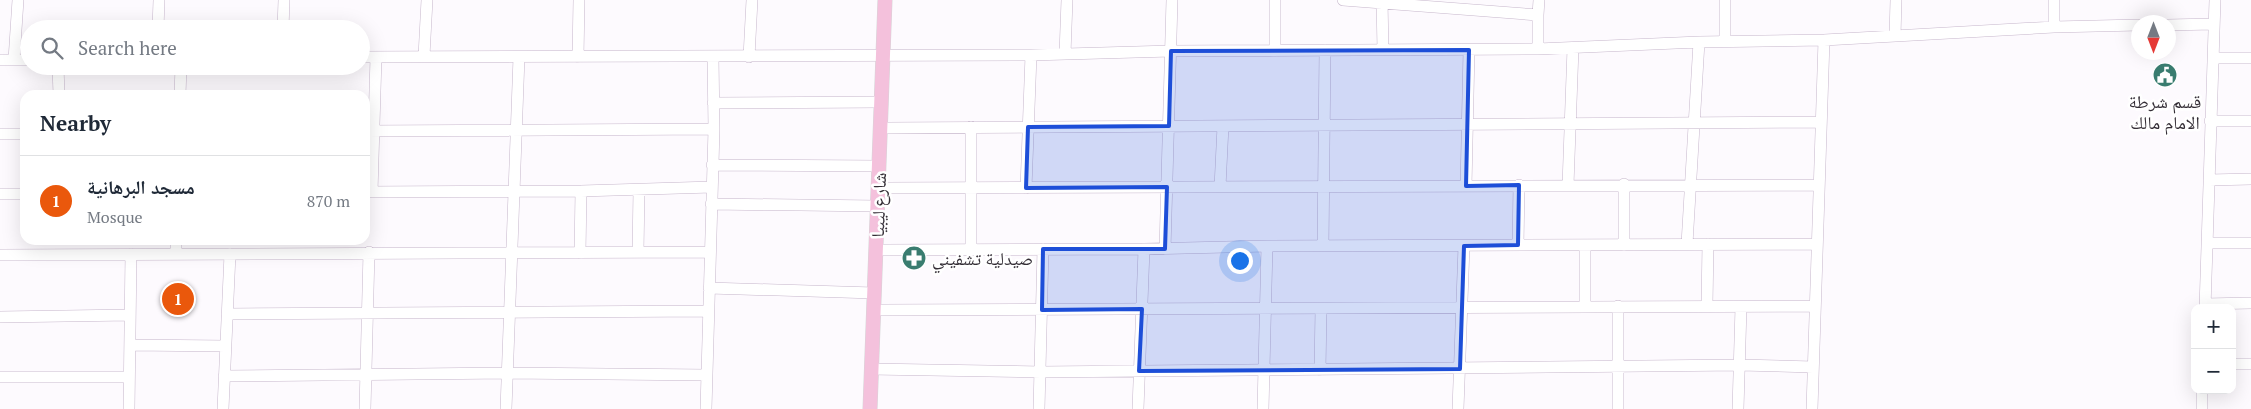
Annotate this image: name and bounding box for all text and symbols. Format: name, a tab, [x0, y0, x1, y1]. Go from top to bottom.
north arrow	[2131, 15, 2176, 60]
search box	[20, 20, 370, 75]
icon: search	[38, 34, 66, 62]
text: Search here	[78, 35, 177, 60]
public building icon: قسم شرطة الامام مالك	[2152, 62, 2178, 88]
place label: قسم شرطة الامام مالك	[2129, 89, 2201, 135]
text: Nearby	[40, 109, 111, 137]
street label: شارع ليبيا	[865, 172, 891, 238]
text: مسجد البرهانية	[87, 174, 195, 199]
text: 1	[51, 190, 61, 212]
text: 870 m	[307, 190, 350, 212]
text: Mosque	[87, 206, 143, 228]
pharmacy icon: صيدلية تشفيني	[901, 245, 927, 271]
place label: صيدلية تشفيني	[932, 246, 1033, 274]
your location	[1227, 248, 1253, 274]
pin: 1	[162, 280, 194, 318]
map controls	[2191, 304, 2236, 394]
button: +	[2191, 304, 2236, 349]
button: −	[2191, 349, 2236, 394]

